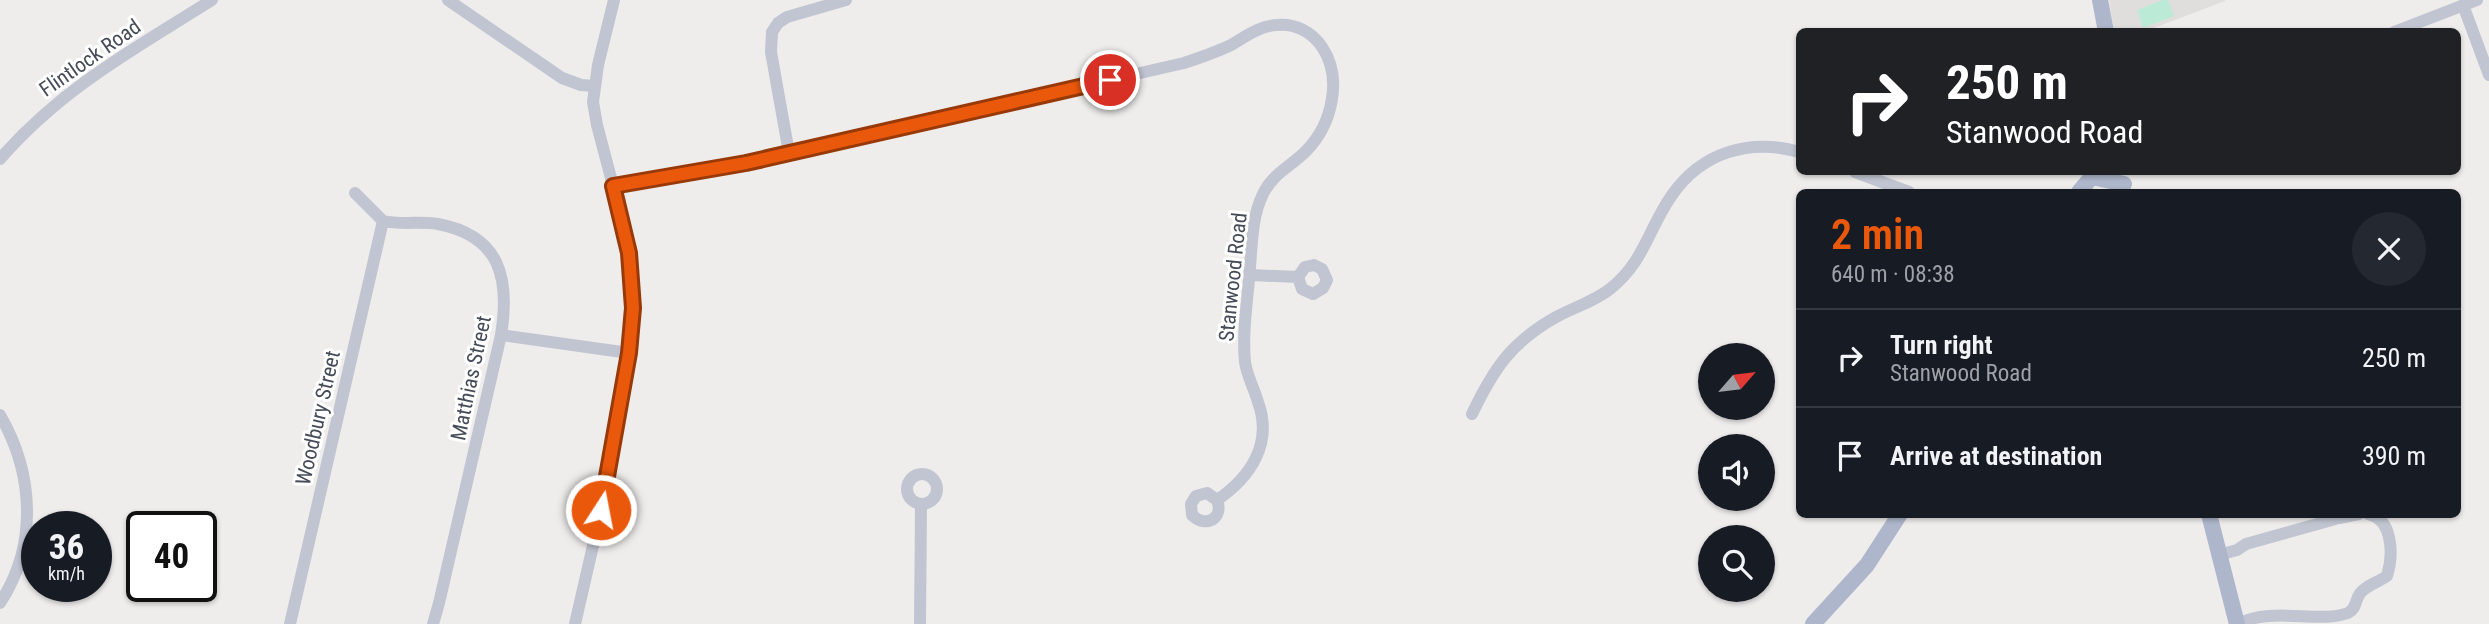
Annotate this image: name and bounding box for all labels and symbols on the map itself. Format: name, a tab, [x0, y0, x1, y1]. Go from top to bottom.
street label: Flintlock Road	[35, 14, 145, 102]
pin	[1080, 50, 1140, 110]
street label: Stanwood Road	[1214, 211, 1252, 343]
street label: Matthias Street	[446, 313, 496, 443]
north arrow	[1698, 343, 1774, 420]
street label: Woodbury Street	[291, 349, 345, 487]
position arrow	[564, 473, 638, 547]
speed limit sign: 40	[126, 511, 217, 602]

